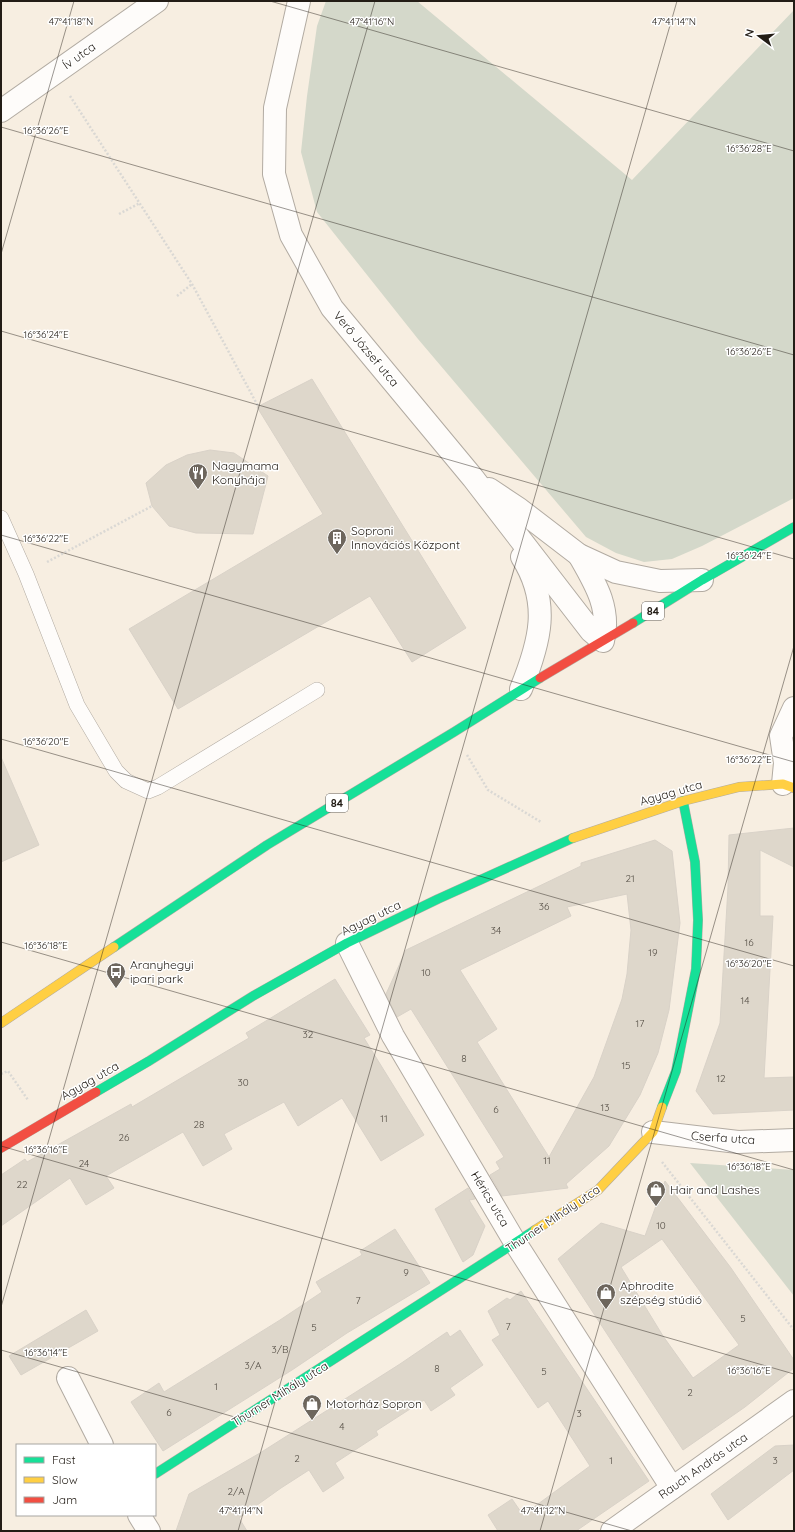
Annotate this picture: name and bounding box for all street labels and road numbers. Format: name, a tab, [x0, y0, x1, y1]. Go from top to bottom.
street label: Ív utca	[59, 39, 98, 72]
street label: Verő József utca	[331, 308, 402, 389]
road number: 84	[642, 602, 664, 620]
street label: Agyag utca	[638, 776, 704, 809]
road number: 84	[326, 794, 348, 812]
street label: Agyag utca	[339, 897, 403, 938]
street label: Agyag utca	[58, 1058, 121, 1103]
street label: Cserfa utca	[691, 1128, 756, 1147]
street label: Hérics utca	[468, 1168, 513, 1229]
street label: Thurner Mihály utca	[503, 1181, 603, 1256]
street label: Thurner Mihály utca	[229, 1358, 331, 1429]
street label: Rauch András utca	[655, 1429, 750, 1502]

